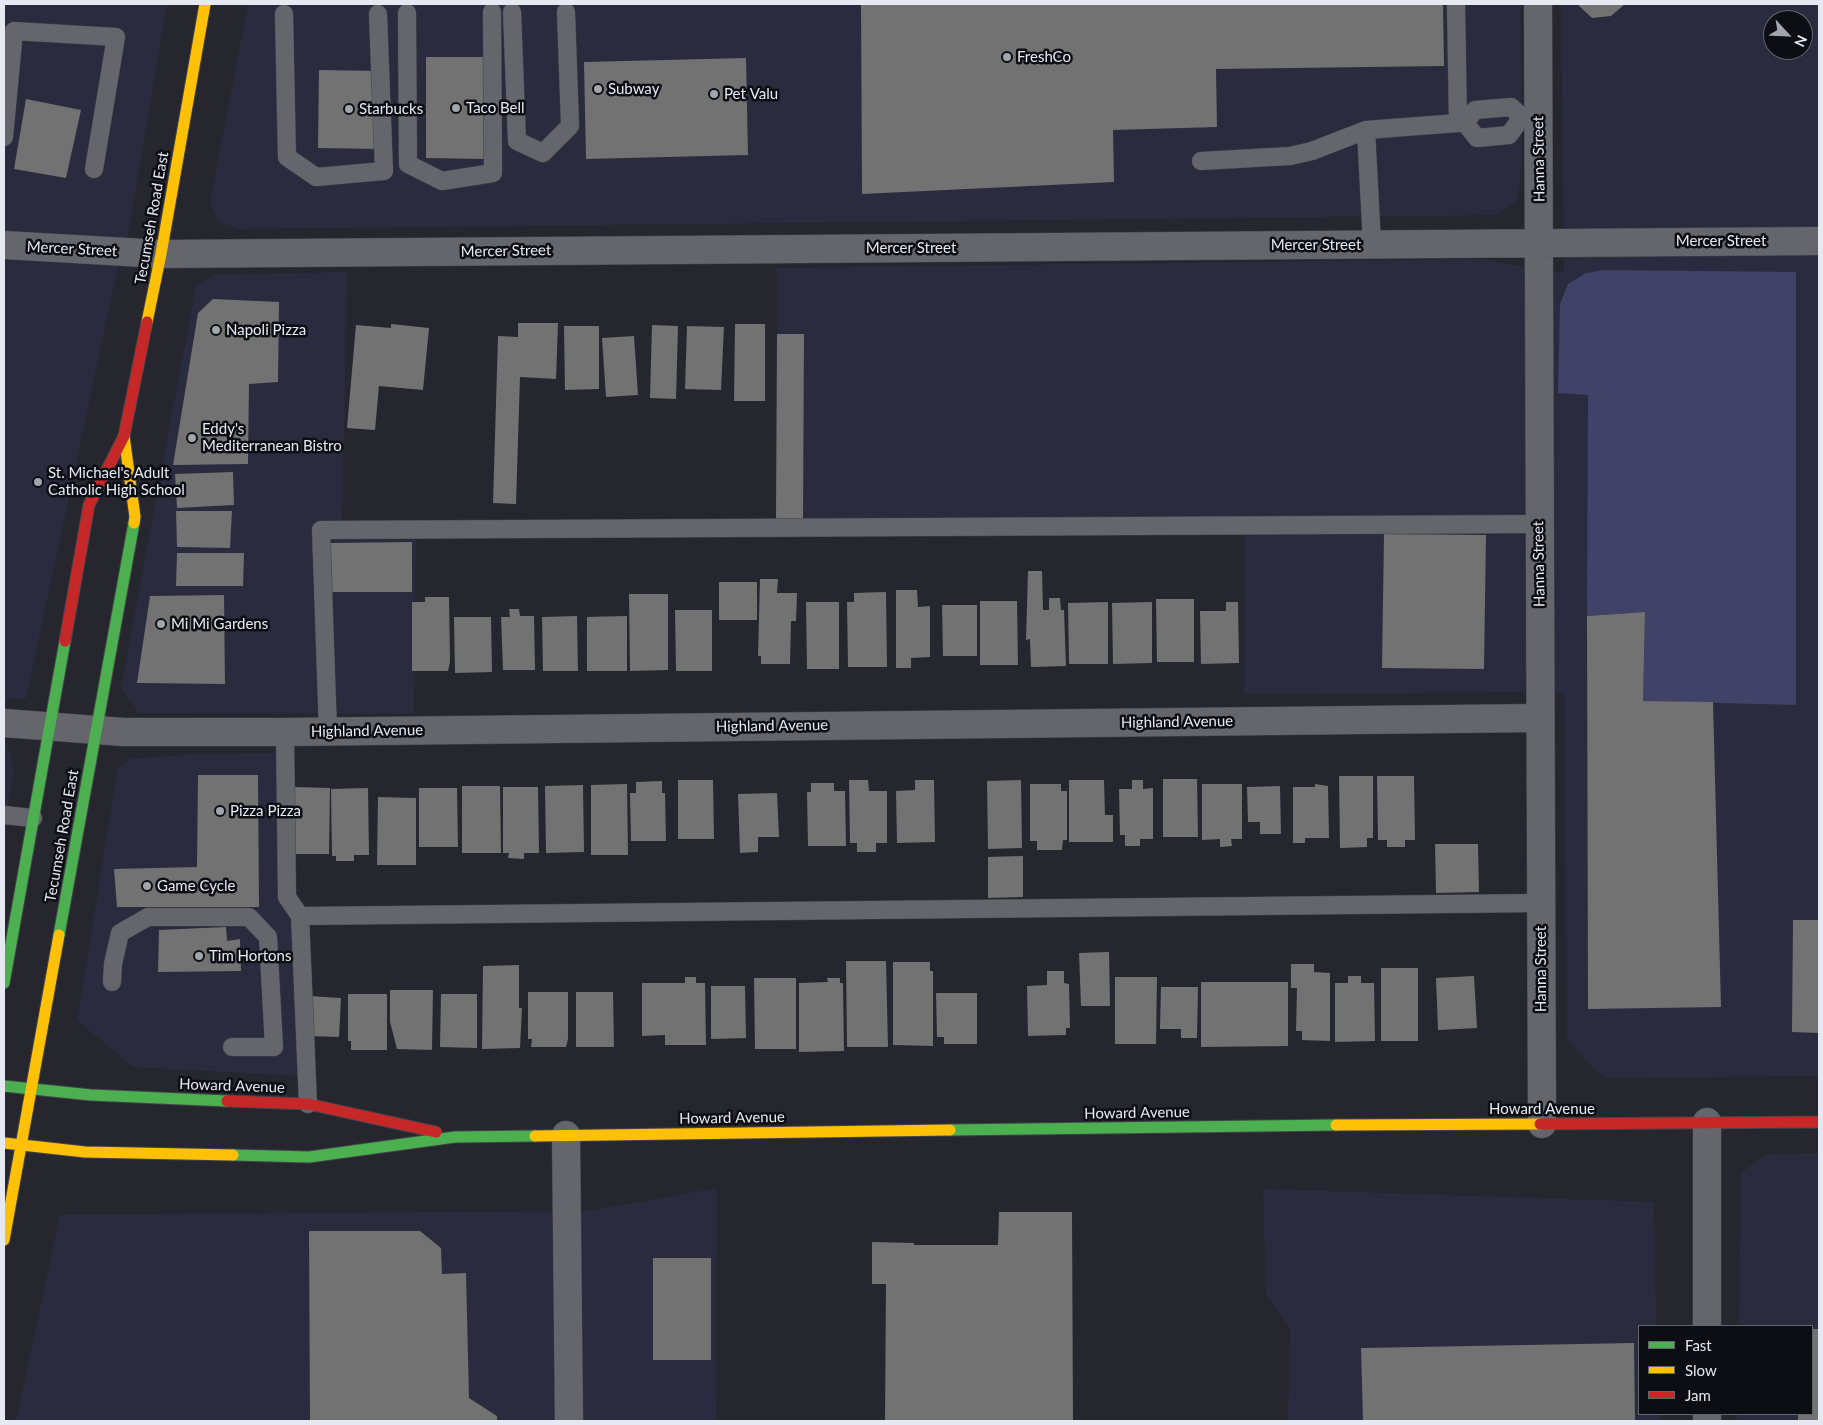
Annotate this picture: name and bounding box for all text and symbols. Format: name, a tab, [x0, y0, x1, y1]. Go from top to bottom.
north arrow	[1763, 10, 1813, 60]
text: N	[1791, 33, 1811, 50]
place label: FreshCo	[1017, 48, 1071, 66]
marker: FreshCo	[1001, 51, 1013, 63]
place label: Subway	[608, 80, 659, 98]
marker: Subway	[592, 83, 604, 95]
place label: Pet Valu	[724, 85, 778, 103]
marker: Pet Valu	[708, 88, 720, 100]
place label: Taco Bell	[466, 99, 525, 117]
place label: Starbucks	[359, 100, 423, 118]
marker: Taco Bell	[450, 102, 462, 114]
marker: Starbucks	[343, 103, 355, 115]
street label: Hanna Street	[1529, 116, 1549, 202]
street label: Tecumseh Road East	[131, 150, 173, 286]
street label: Mercer Street	[1676, 232, 1766, 250]
street label: Mercer Street	[1271, 236, 1361, 254]
street label: Mercer Street	[26, 238, 118, 260]
street label: Mercer Street	[866, 239, 956, 257]
street label: Mercer Street	[461, 241, 551, 261]
place label: Napoli Pizza	[226, 321, 306, 339]
marker: Napoli Pizza	[210, 324, 222, 336]
place label: Eddy's Mediterranean Bistro	[202, 420, 342, 455]
marker: Eddy's Mediterranean Bistro	[186, 432, 198, 444]
place label: St. Michael's Adult Catholic High School	[48, 464, 185, 499]
marker: St. Michael's Adult Catholic High School	[32, 476, 44, 488]
street label: Hanna Street	[1529, 521, 1549, 607]
place label: Mi Mi Gardens	[171, 615, 268, 633]
marker: Mi Mi Gardens	[155, 618, 167, 630]
street label: Highland Avenue	[1121, 712, 1233, 732]
street label: Highland Avenue	[716, 716, 828, 736]
street label: Highland Avenue	[311, 721, 423, 741]
street label: Tecumseh Road East	[41, 768, 83, 904]
place label: Pizza Pizza	[230, 802, 301, 820]
marker: Pizza Pizza	[214, 805, 226, 817]
place label: Game Cycle	[157, 877, 235, 895]
marker: Game Cycle	[141, 880, 153, 892]
street label: Hanna Street	[1532, 926, 1550, 1012]
place label: Tim Hortons	[209, 947, 291, 965]
marker: Tim Hortons	[193, 950, 205, 962]
street label: Howard Avenue	[179, 1075, 285, 1097]
street label: Howard Avenue	[1489, 1100, 1595, 1118]
street label: Howard Avenue	[1084, 1103, 1190, 1123]
street label: Howard Avenue	[679, 1108, 785, 1128]
legend	[1638, 1325, 1813, 1415]
text: Fast	[1685, 1336, 1712, 1354]
text: Slow	[1685, 1361, 1717, 1379]
text: Jam	[1685, 1386, 1711, 1404]

